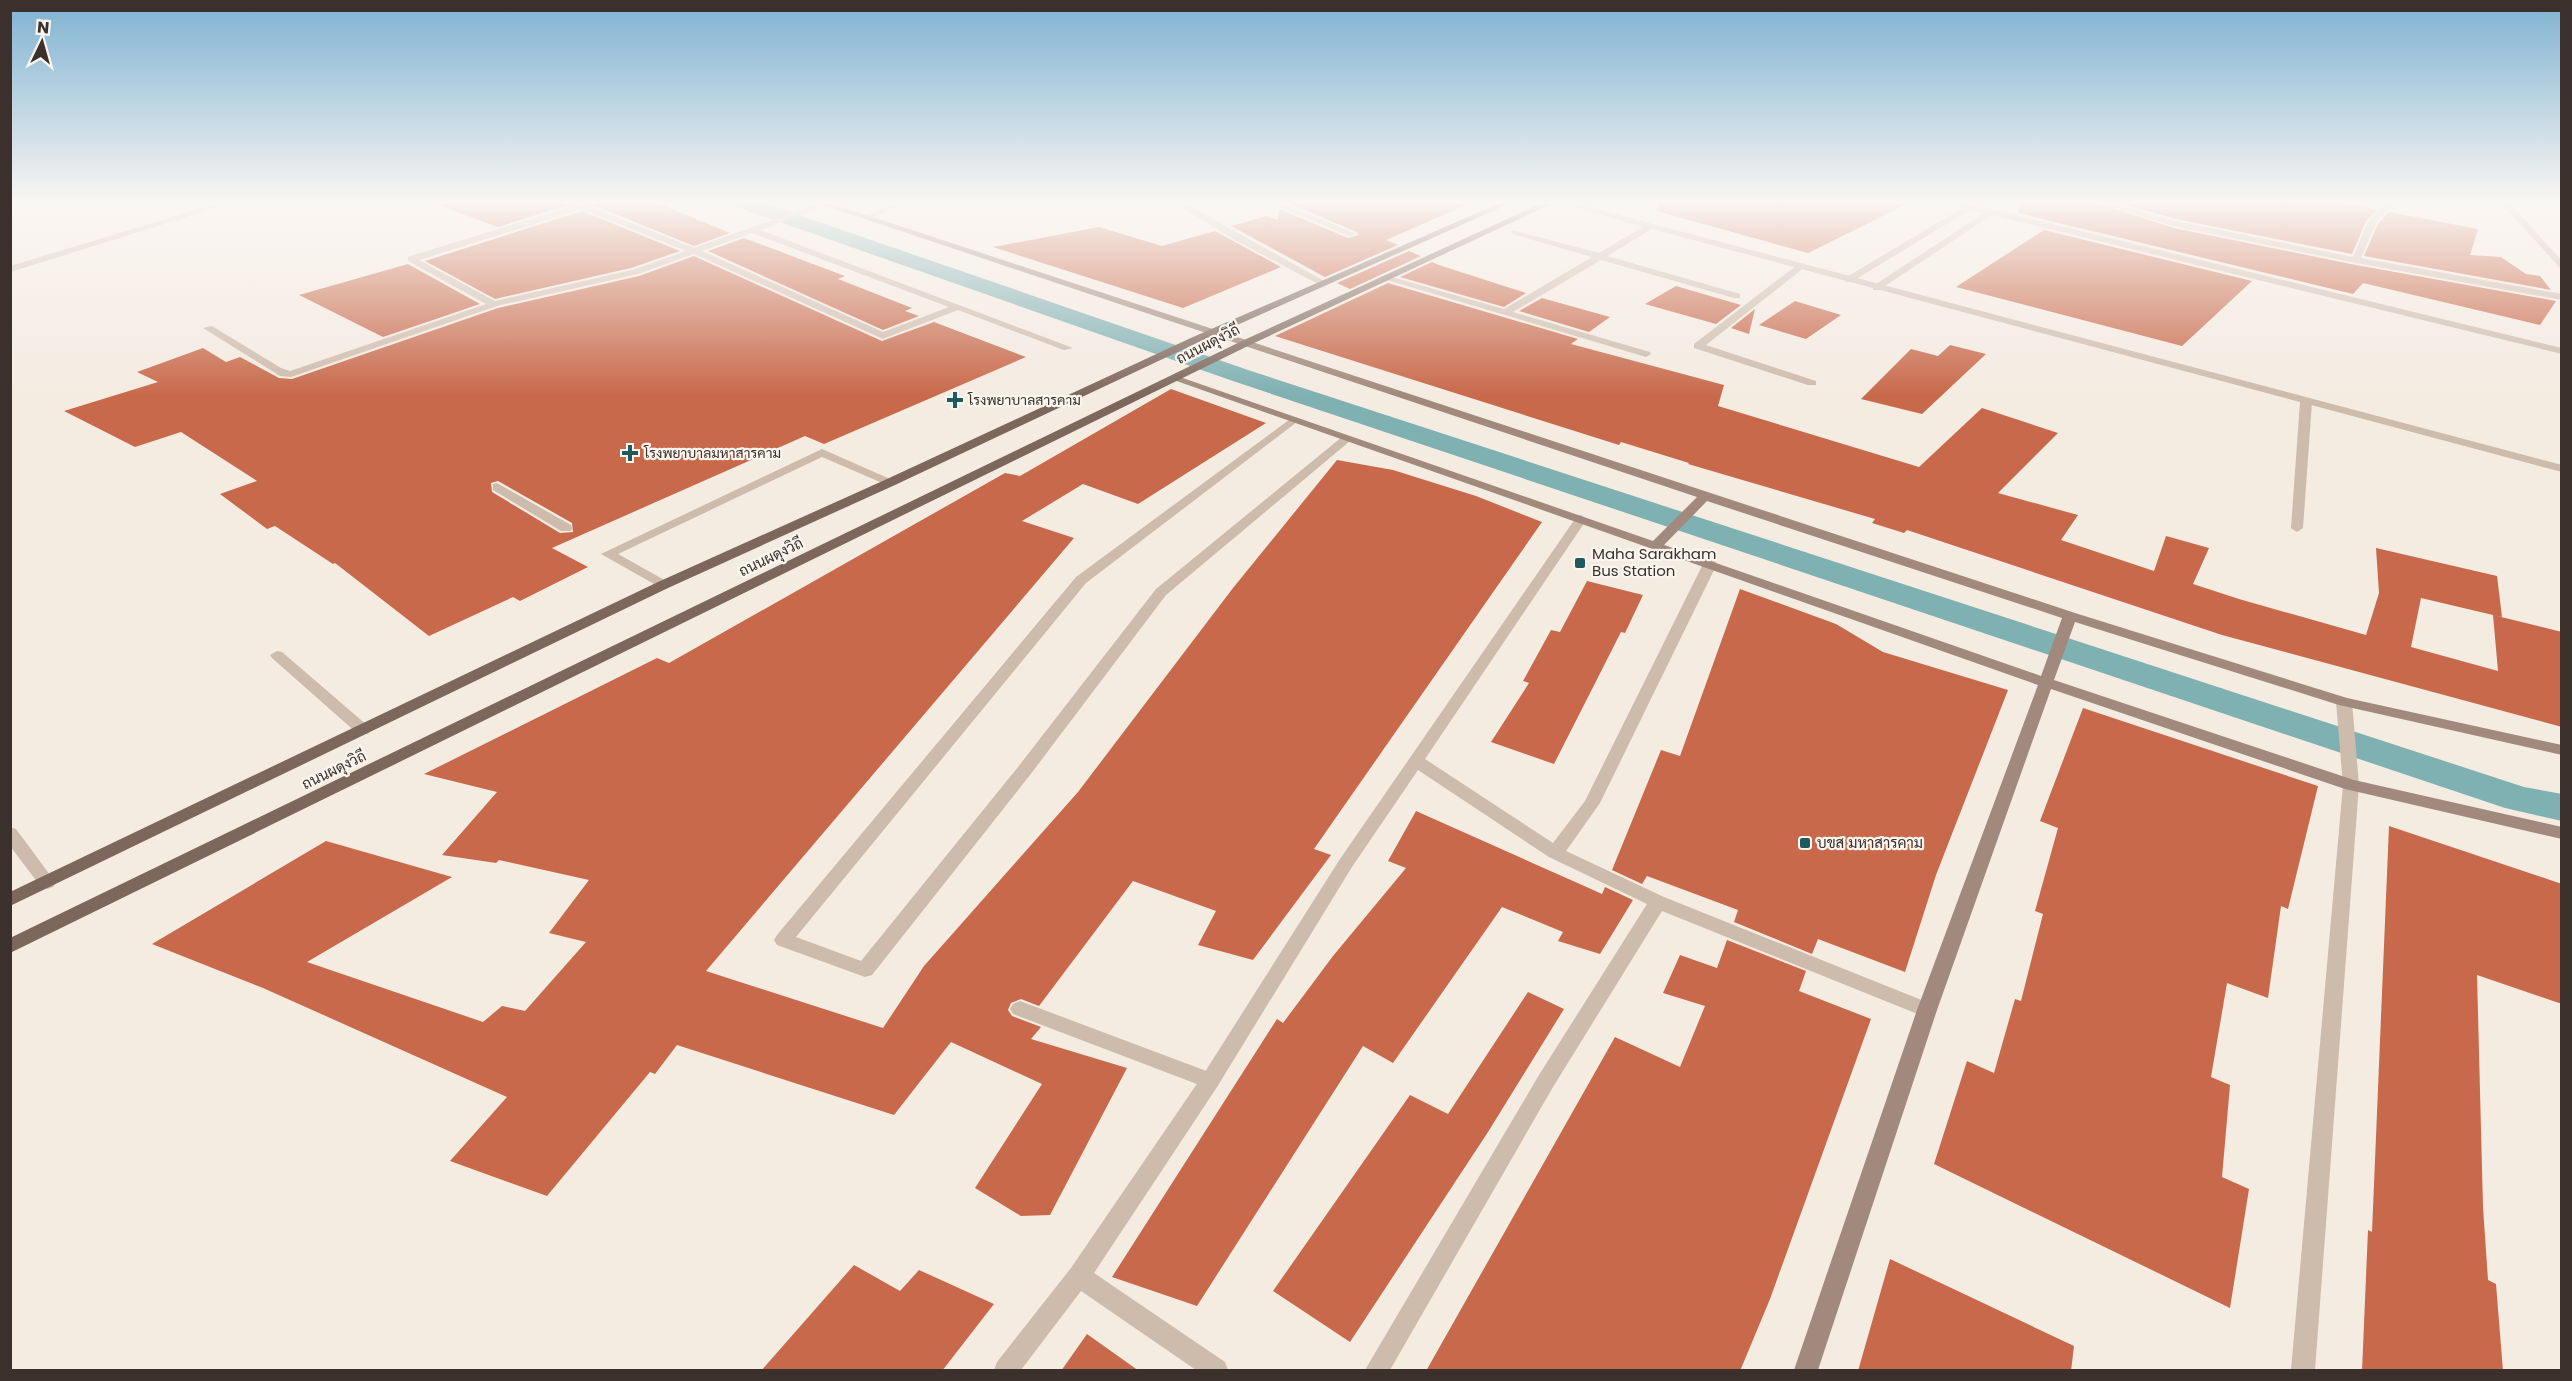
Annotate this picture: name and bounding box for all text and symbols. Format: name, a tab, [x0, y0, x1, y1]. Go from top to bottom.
north arrow	[12, 12, 72, 72]
text: N	[36, 16, 50, 40]
street label: ถนนผดุงวิถี	[1172, 318, 1244, 370]
place label: โรงพยาบาลสารคาม	[967, 390, 1081, 410]
marker: โรงพยาบาลสารคาม	[946, 391, 964, 409]
place label: โรงพยาบาลมหาสารคาม	[643, 443, 781, 463]
marker: โรงพยาบาลมหาสารคาม	[621, 444, 639, 462]
street label: ถนนผดุงวิถี	[735, 532, 807, 582]
place label: Maha Sarakham Bus Station	[1592, 543, 1716, 581]
marker: Maha Sarakham Bus Station	[1573, 556, 1587, 570]
street label: ถนนผดุงวิถี	[298, 745, 370, 795]
place label: บขส มหาสารคาม	[1817, 832, 1923, 853]
marker: บขส มหาสารคาม	[1798, 836, 1812, 850]

